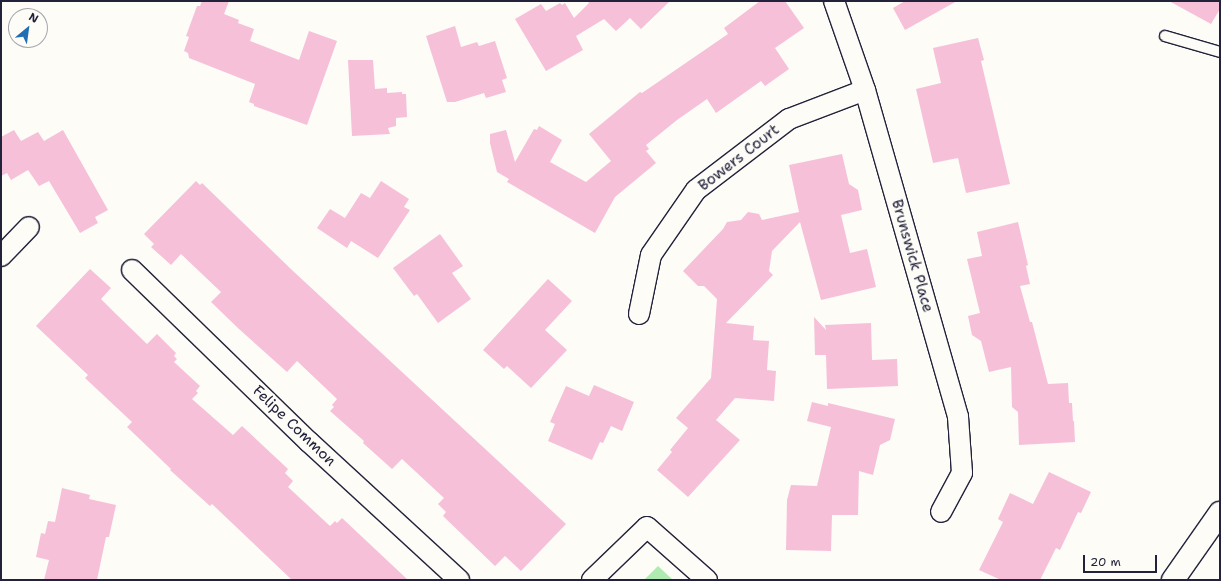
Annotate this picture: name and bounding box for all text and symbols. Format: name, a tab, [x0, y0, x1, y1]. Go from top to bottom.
north arrow	[8, 8, 48, 48]
text: N	[26, 9, 41, 27]
street label: Bowers Court	[695, 121, 783, 195]
street label: Brunswick Place	[887, 198, 937, 314]
street label: Felipe Common	[249, 382, 339, 470]
scale bar	[1085, 547, 1159, 573]
text: 20 m	[1090, 554, 1121, 570]

